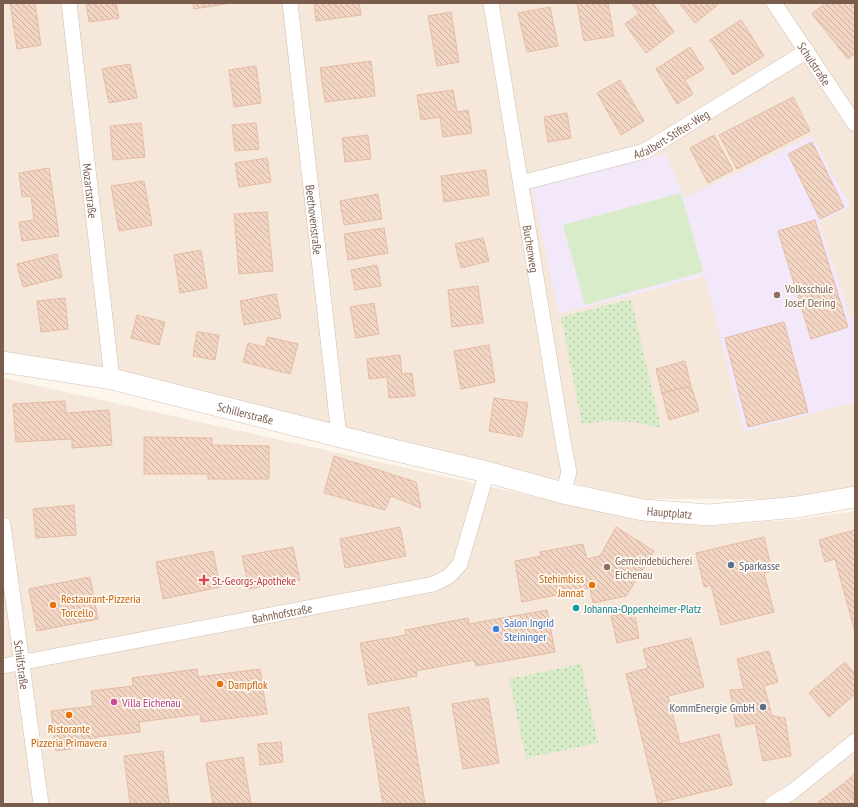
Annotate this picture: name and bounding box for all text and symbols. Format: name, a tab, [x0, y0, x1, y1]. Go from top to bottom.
street label: Schulstraße	[795, 39, 834, 88]
street label: Adalbert-Stifter-Weg	[632, 106, 712, 161]
street label: Mozartstraße	[80, 163, 101, 219]
street label: Beethovenstraße	[303, 184, 326, 255]
street label: Buchenweg	[520, 224, 543, 273]
place label: Volksschule Josef Dering	[784, 281, 835, 310]
marker: Volksschule Josef Dering	[772, 290, 782, 300]
street label: Schillerstraße	[216, 398, 275, 427]
street label: Hauptplatz	[646, 503, 693, 521]
place label: Gemeindebücherei Eichenau	[615, 553, 692, 582]
place label: Sparkasse	[739, 558, 780, 573]
marker: Sparkasse	[726, 560, 736, 570]
marker: Gemeindebücherei Eichenau	[602, 562, 612, 572]
place label: Stehimbiss Jannat	[539, 571, 585, 600]
place label: St.-Georgs-Apotheke	[212, 573, 296, 588]
marker: St.-Georgs-Apotheke	[199, 575, 209, 585]
marker: Stehimbiss Jannat	[587, 580, 597, 590]
place label: Restaurant-Pizzeria Torcello	[61, 591, 141, 620]
marker: Restaurant-Pizzeria Torcello	[48, 600, 58, 610]
street label: Bahnhofstraße	[251, 600, 313, 626]
place label: Johanna-Oppenheimer-Platz	[583, 601, 701, 616]
marker: Johanna-Oppenheimer-Platz	[571, 603, 581, 613]
place label: Salon Ingrid Steininger	[504, 615, 554, 644]
marker: Salon Ingrid Steininger	[491, 624, 501, 634]
street label: Schilfstraße	[11, 639, 33, 690]
place label: Dampflok	[228, 677, 268, 692]
marker: Dampflok	[215, 679, 225, 689]
place label: Villa Eichenau	[121, 695, 181, 710]
marker: Villa Eichenau	[109, 697, 119, 707]
place label: KommEnergie GmbH	[669, 700, 755, 715]
marker: KommEnergie GmbH	[758, 702, 768, 712]
marker: Ristorante Pizzeria Primavera	[64, 710, 74, 720]
place label: Ristorante Pizzeria Primavera	[31, 721, 107, 750]

